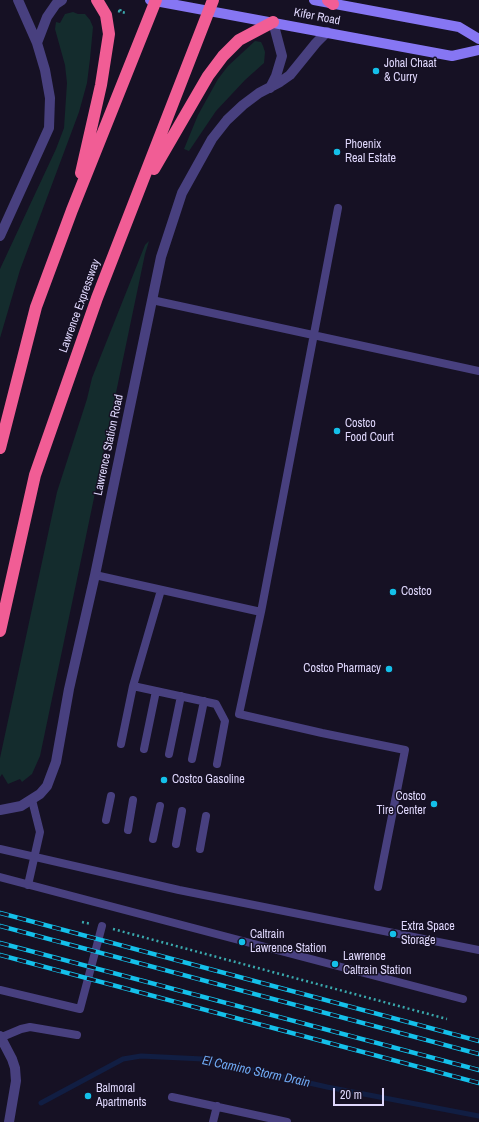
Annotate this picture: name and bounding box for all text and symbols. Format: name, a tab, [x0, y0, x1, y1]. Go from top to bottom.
street label: Kifer Road	[293, 5, 341, 29]
place label: Johal Chaat & Curry	[384, 57, 437, 85]
marker: Johal Chaat & Curry	[371, 66, 381, 76]
place label: Phoenix Real Estate	[345, 138, 396, 166]
marker: Phoenix Real Estate	[332, 147, 342, 157]
street label: Lawrence Expressway	[56, 257, 104, 355]
street label: Lawrence Station Road	[91, 393, 127, 497]
place label: Costco Food Court	[345, 417, 394, 445]
marker: Costco Food Court	[332, 426, 342, 436]
place label: Costco	[401, 585, 432, 599]
marker: Costco	[388, 587, 398, 597]
place label: Costco Pharmacy	[303, 662, 381, 676]
marker: Costco Pharmacy	[384, 664, 394, 674]
place label: Costco Gasoline	[172, 773, 245, 787]
marker: Costco Gasoline	[159, 775, 169, 785]
place label: Costco Tire Center	[376, 790, 426, 818]
marker: Costco Tire Center	[429, 799, 439, 809]
place label: Extra Space Storage	[401, 920, 455, 948]
place label: Caltrain Lawrence Station	[250, 928, 327, 956]
marker: Extra Space Storage	[388, 929, 398, 939]
marker: Caltrain Lawrence Station	[237, 937, 247, 947]
place label: Lawrence Caltrain Station	[343, 950, 411, 978]
marker: Lawrence Caltrain Station	[330, 959, 340, 969]
water label: El Camino Storm Drain	[200, 1053, 312, 1091]
scale bar	[335, 1080, 386, 1106]
place label: Balmoral Apartments	[96, 1082, 146, 1110]
text: 20 m	[340, 1087, 362, 1103]
marker: Balmoral Apartments	[83, 1091, 93, 1101]

